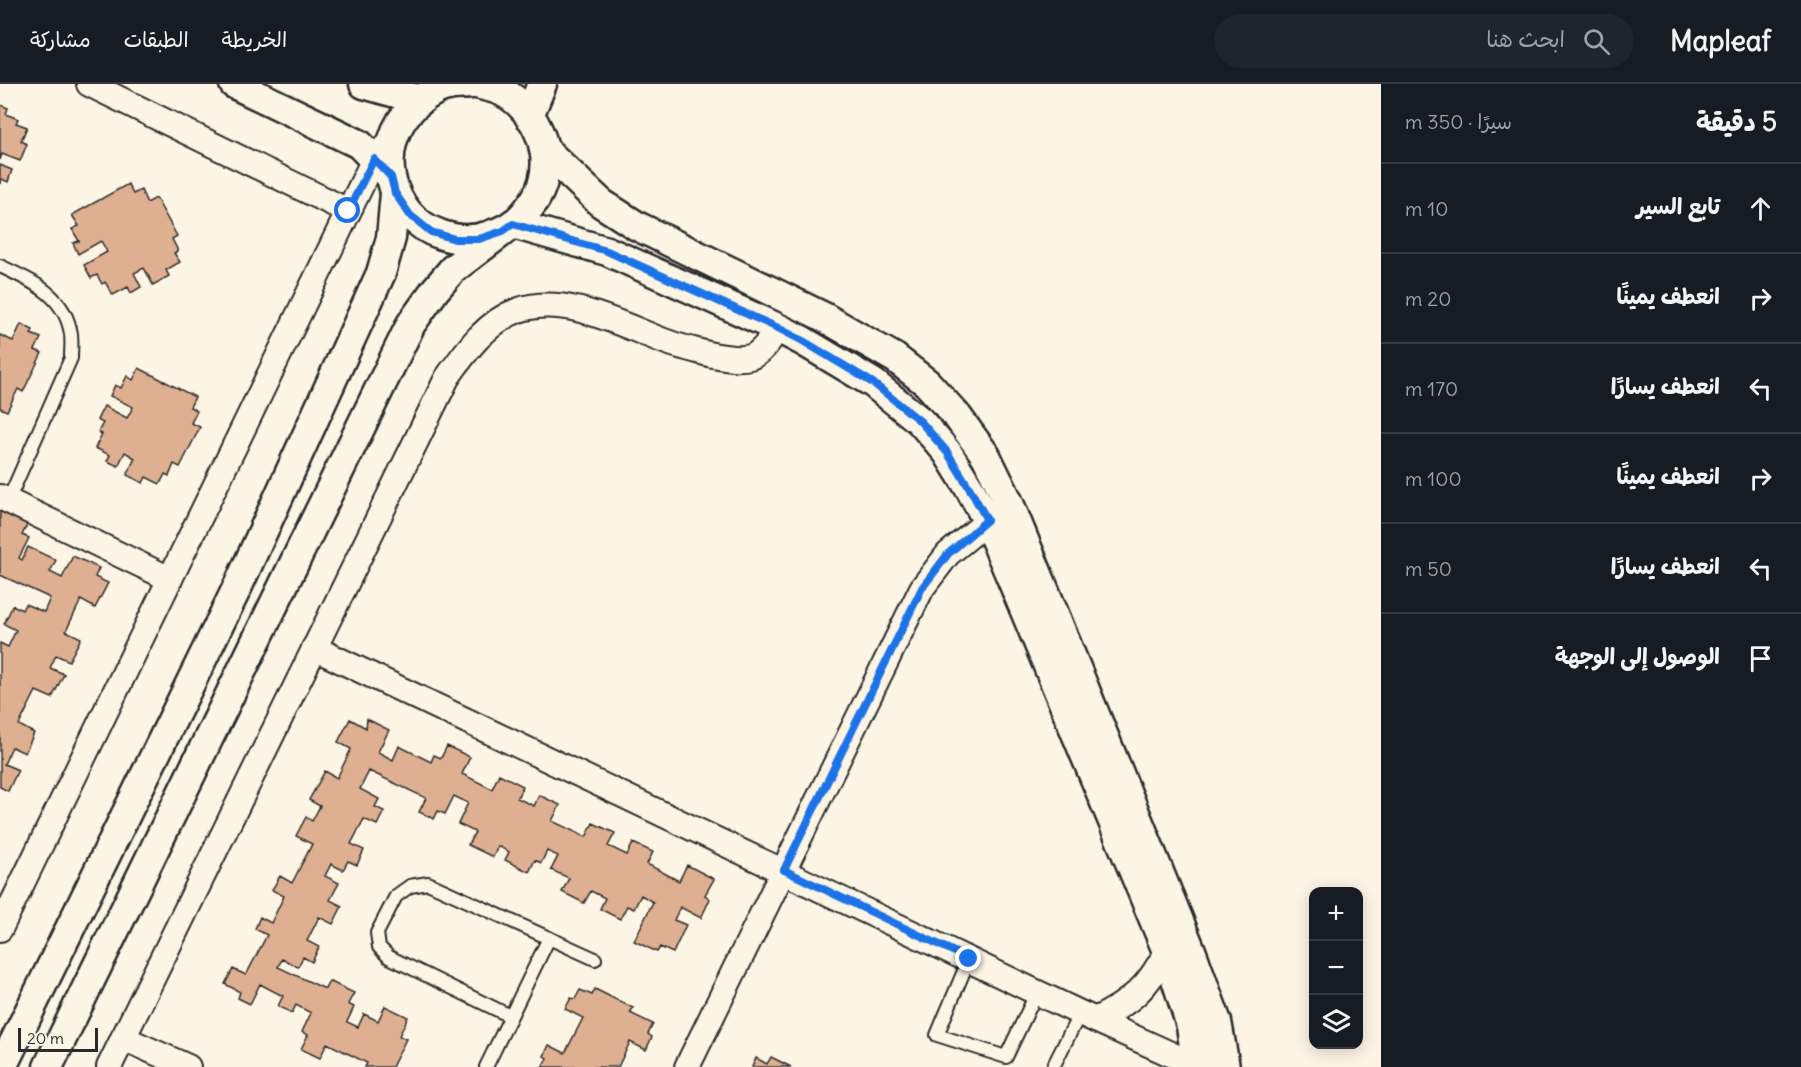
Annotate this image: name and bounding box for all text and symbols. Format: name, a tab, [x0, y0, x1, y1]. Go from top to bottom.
search box	[1214, 14, 1634, 68]
text: Mapleaf	[1670, 23, 1771, 59]
text: ابحث هنا	[1486, 25, 1565, 53]
icon: search	[1580, 25, 1613, 58]
text: مشاركة	[30, 26, 91, 53]
text: الطبقات	[124, 26, 189, 53]
text: الخريطة	[222, 26, 287, 53]
text: 5 دقيقة	[1696, 105, 1777, 138]
text: سيرًا · 350 m	[1405, 109, 1512, 134]
text: تابع السير	[1636, 192, 1720, 220]
icon: ahead	[1744, 192, 1777, 225]
text: 10 m	[1405, 196, 1448, 221]
route start	[334, 197, 360, 223]
text: انعطف يمينًا	[1617, 282, 1720, 310]
icon: right	[1744, 282, 1777, 315]
text: 20 m	[1405, 286, 1451, 311]
text: انعطف يسارًا	[1611, 372, 1720, 400]
icon: left	[1744, 372, 1777, 405]
text: 170 m	[1405, 376, 1458, 401]
text: انعطف يمينًا	[1617, 462, 1720, 490]
icon: right	[1744, 462, 1777, 495]
text: 100 m	[1405, 466, 1462, 491]
text: انعطف يسارًا	[1611, 552, 1720, 580]
icon: left	[1744, 552, 1777, 585]
text: 50 m	[1405, 556, 1452, 581]
text: الوصول إلى الوجهة	[1555, 642, 1720, 670]
icon: arrive	[1744, 642, 1777, 675]
map controls	[1309, 887, 1363, 1049]
button: +	[1309, 887, 1363, 941]
button: −	[1309, 941, 1363, 995]
route end	[955, 945, 981, 971]
button: layers	[1309, 995, 1363, 1049]
scale bar	[18, 1025, 98, 1052]
text: 20 m	[27, 1028, 64, 1048]

